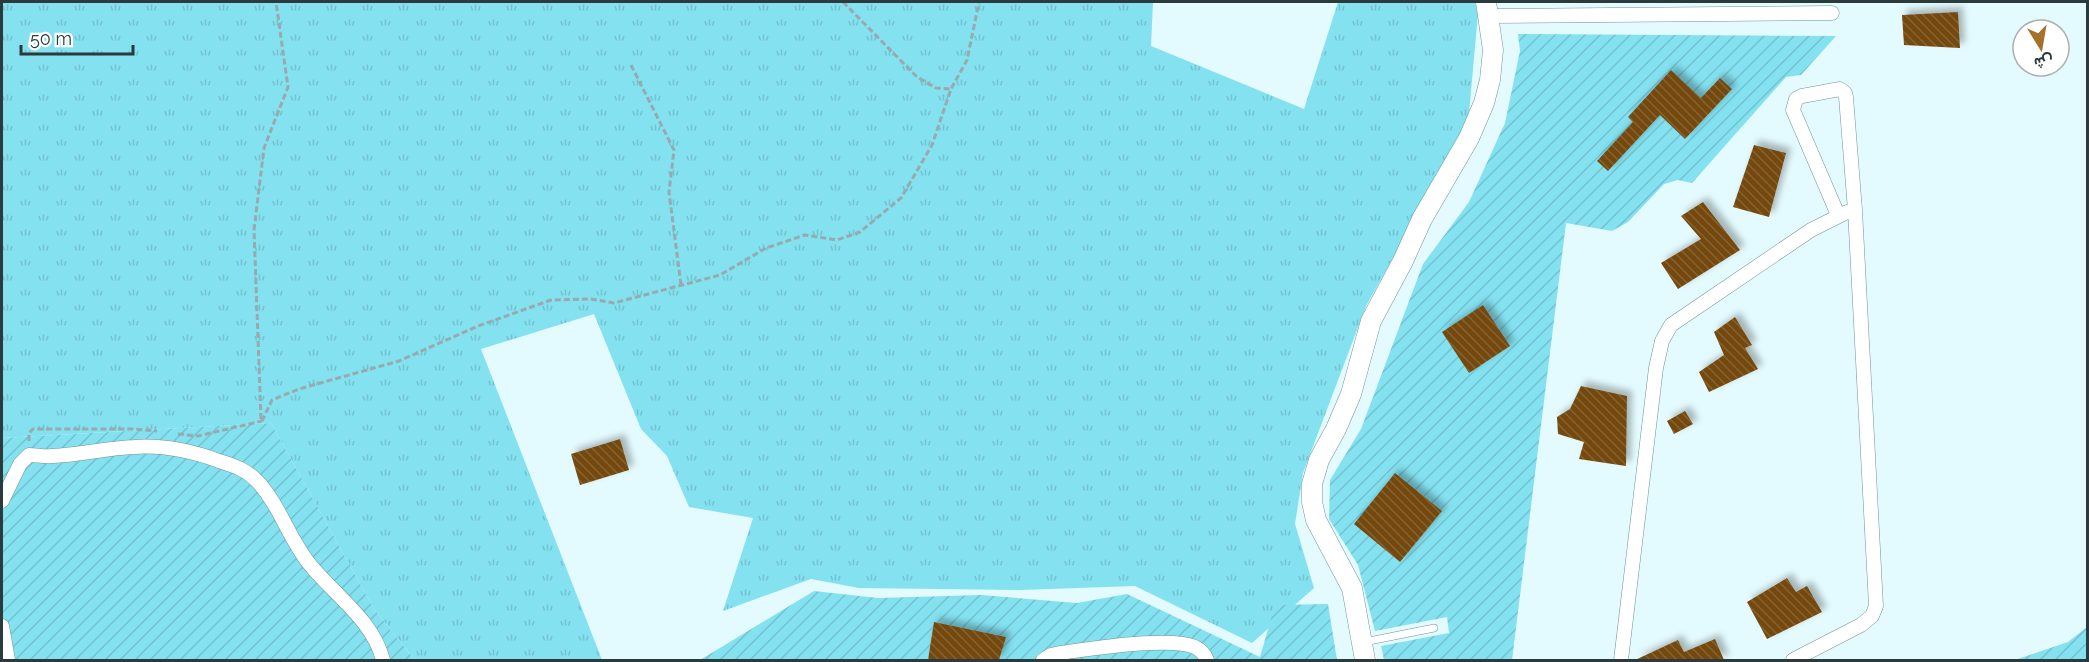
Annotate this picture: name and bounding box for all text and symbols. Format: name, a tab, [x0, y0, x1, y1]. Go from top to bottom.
scale bar	[21, 18, 134, 56]
north arrow	[2011, 18, 2071, 78]
text: 50 m	[30, 28, 72, 49]
text: ش	[2033, 51, 2055, 73]

